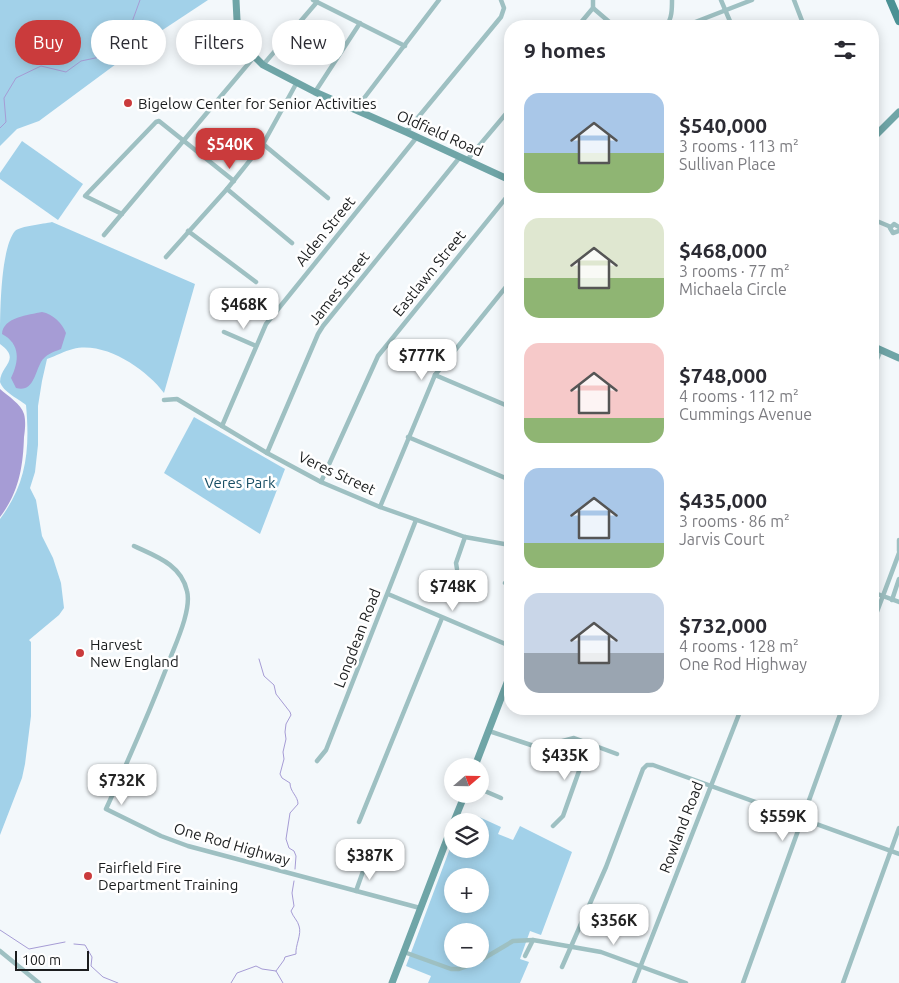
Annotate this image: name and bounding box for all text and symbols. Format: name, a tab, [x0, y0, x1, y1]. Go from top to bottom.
chip: Buy	[15, 20, 81, 65]
chip: Rent	[91, 20, 166, 65]
chip: Filters	[176, 20, 262, 65]
chip: New	[272, 20, 345, 65]
icon: filters	[831, 36, 859, 64]
text: 9 homes	[524, 38, 606, 62]
place label: Bigelow Center for Senior Activities	[138, 95, 377, 112]
marker: Bigelow Center for Senior Activities	[122, 97, 134, 109]
street label: Oldfield Road	[394, 106, 486, 160]
icon: home	[564, 113, 624, 173]
text: $540,000	[679, 113, 767, 137]
pin: $540K	[195, 128, 265, 170]
text: $540K	[207, 135, 253, 153]
text: 3 rooms · 113 m²	[679, 137, 799, 155]
text: Sullivan Place	[679, 155, 776, 173]
street label: Alden Street	[292, 193, 358, 269]
street label: Eastlawn Street	[389, 227, 469, 319]
icon: home	[564, 238, 624, 298]
text: $468,000	[679, 238, 767, 262]
street label: James Street	[305, 248, 373, 328]
text: 3 rooms · 77 m²	[679, 262, 790, 280]
text: Michaela Circle	[679, 280, 787, 298]
pin: $468K	[209, 288, 279, 330]
text: $468K	[221, 295, 267, 313]
pin: $777K	[387, 338, 457, 381]
text: $777K	[399, 346, 445, 364]
icon: home	[564, 363, 624, 423]
text: $748,000	[679, 363, 767, 387]
text: 4 rooms · 112 m²	[679, 387, 799, 405]
text: Cummings Avenue	[679, 405, 812, 423]
street label: Veres Street	[296, 448, 378, 498]
park label: Veres Park	[205, 474, 276, 491]
icon: home	[564, 488, 624, 548]
text: $435,000	[679, 488, 767, 512]
text: 3 rooms · 86 m²	[679, 512, 790, 530]
text: Jarvis Court	[679, 530, 764, 548]
pin: $748K	[418, 570, 488, 612]
text: $748K	[430, 577, 476, 595]
street label: Longdean Road	[330, 586, 384, 690]
icon: home	[564, 613, 624, 673]
text: $732,000	[679, 613, 767, 637]
place label: Harvest New England	[90, 636, 179, 670]
text: 4 rooms · 128 m²	[679, 637, 799, 655]
marker: Harvest New England	[74, 647, 86, 659]
text: One Rod Highway	[679, 655, 807, 673]
pin: $435K	[530, 738, 600, 781]
text: $435K	[542, 746, 588, 764]
north arrow	[444, 758, 489, 802]
map controls	[444, 758, 489, 968]
pin: $732K	[87, 764, 157, 806]
text: $732K	[99, 771, 145, 789]
street label: Rowland Road	[656, 779, 706, 875]
pin: $559K	[748, 800, 818, 842]
text: $559K	[760, 807, 806, 825]
button: layers	[444, 813, 489, 858]
street label: One Rod Highway	[172, 819, 292, 869]
pin: $387K	[335, 838, 405, 881]
text: $387K	[347, 846, 393, 864]
place label: Fairfield Fire Department Training	[98, 859, 238, 893]
button: +	[444, 868, 489, 913]
marker: Fairfield Fire Department Training	[82, 870, 94, 882]
pin: $356K	[579, 904, 649, 946]
text: $356K	[591, 911, 637, 929]
button: −	[444, 923, 489, 968]
scale bar	[15, 948, 89, 971]
text: 100 m	[22, 952, 61, 968]

